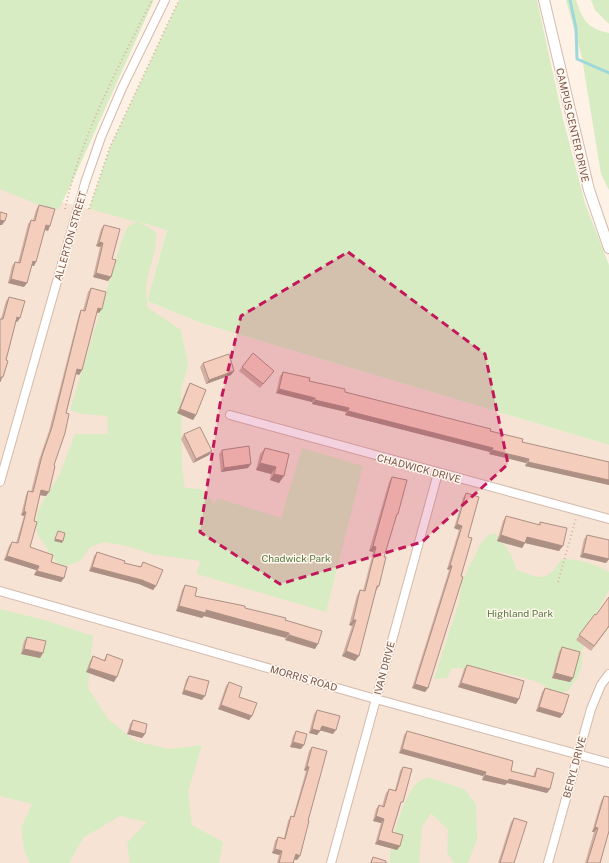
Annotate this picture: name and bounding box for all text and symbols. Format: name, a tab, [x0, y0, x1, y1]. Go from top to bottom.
street label: CAMPUS CENTER DRIVE	[554, 67, 592, 183]
street label: ALLERTON STREET	[51, 190, 89, 282]
street label: CHADWICK DRIVE	[376, 451, 462, 485]
park label: Chadwick Park	[261, 552, 331, 564]
park label: Highland Park	[487, 607, 553, 619]
street label: IVAN DRIVE	[371, 640, 397, 696]
street label: MORRIS ROAD	[269, 663, 339, 693]
street label: BERYL DRIVE	[560, 735, 588, 799]

